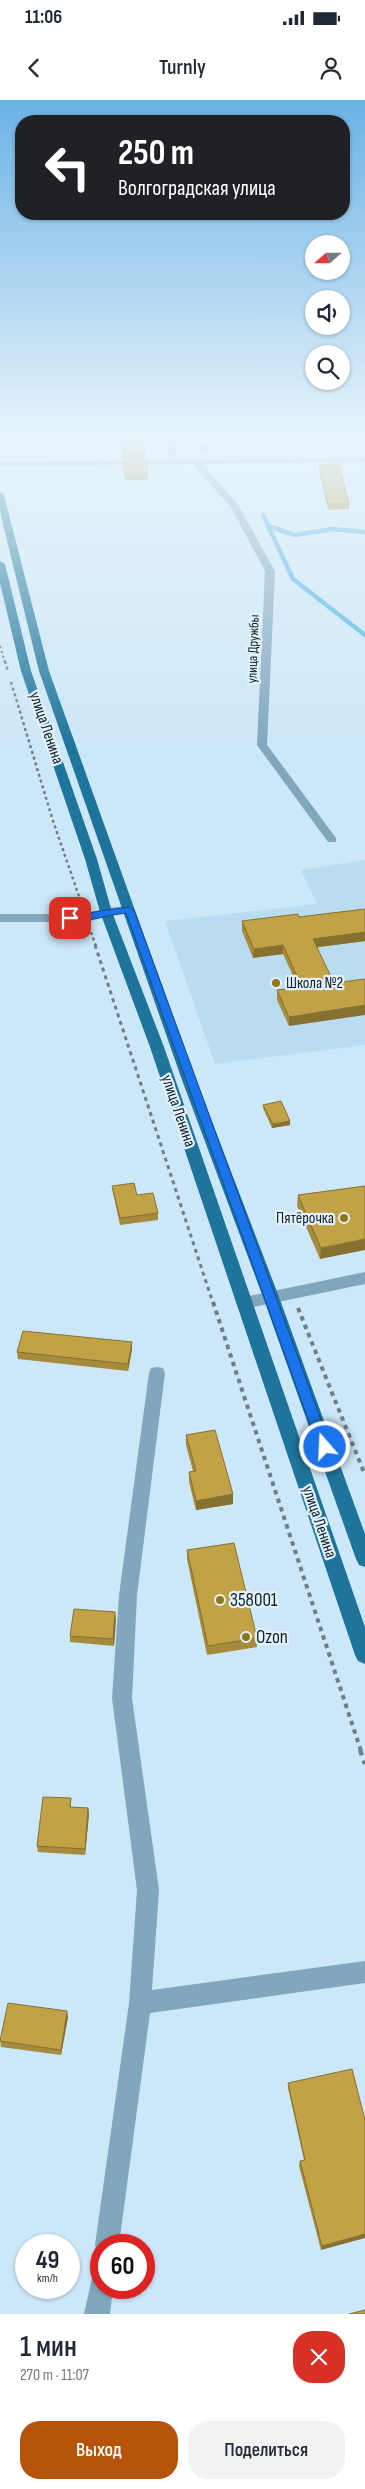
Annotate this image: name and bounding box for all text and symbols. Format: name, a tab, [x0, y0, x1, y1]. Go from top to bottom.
text: 11:06	[25, 6, 62, 29]
icon: back	[20, 54, 48, 82]
text: Turnly	[159, 54, 206, 81]
icon: person	[317, 54, 345, 82]
text: 250 m	[118, 132, 194, 175]
icon: left	[35, 135, 100, 200]
text: Волгоградская улица	[118, 175, 276, 202]
north arrow	[305, 235, 350, 280]
map controls	[305, 235, 350, 390]
button: sound	[305, 290, 350, 335]
button: search	[305, 345, 350, 390]
street label: улица Дружбы	[243, 614, 263, 684]
street label: улица Ленина	[25, 690, 67, 766]
pin	[49, 897, 91, 939]
icon: arrive	[56, 904, 84, 932]
place label: Школа №2	[286, 974, 343, 993]
marker: Школа №2	[270, 977, 282, 989]
street label: улица Ленина	[157, 1073, 199, 1149]
place label: Пятёрочка	[276, 1209, 334, 1228]
marker: Пятёрочка	[338, 1212, 350, 1224]
position arrow	[298, 1420, 350, 1472]
street label: улица Ленина	[298, 1484, 340, 1560]
place label: 358001	[230, 1589, 278, 1612]
marker: 358001	[214, 1594, 226, 1606]
place label: Ozon	[256, 1626, 288, 1649]
marker: Ozon	[240, 1631, 252, 1643]
speed limit sign: 60	[90, 2234, 155, 2299]
text: 49	[36, 2245, 59, 2276]
text: km/h	[37, 2271, 58, 2286]
text: 1 мин	[20, 2329, 77, 2365]
button: close	[293, 2331, 345, 2383]
text: 270 m · 11:07	[20, 2366, 89, 2385]
button: Выход	[20, 2421, 178, 2479]
button: Поделиться	[188, 2421, 345, 2479]

